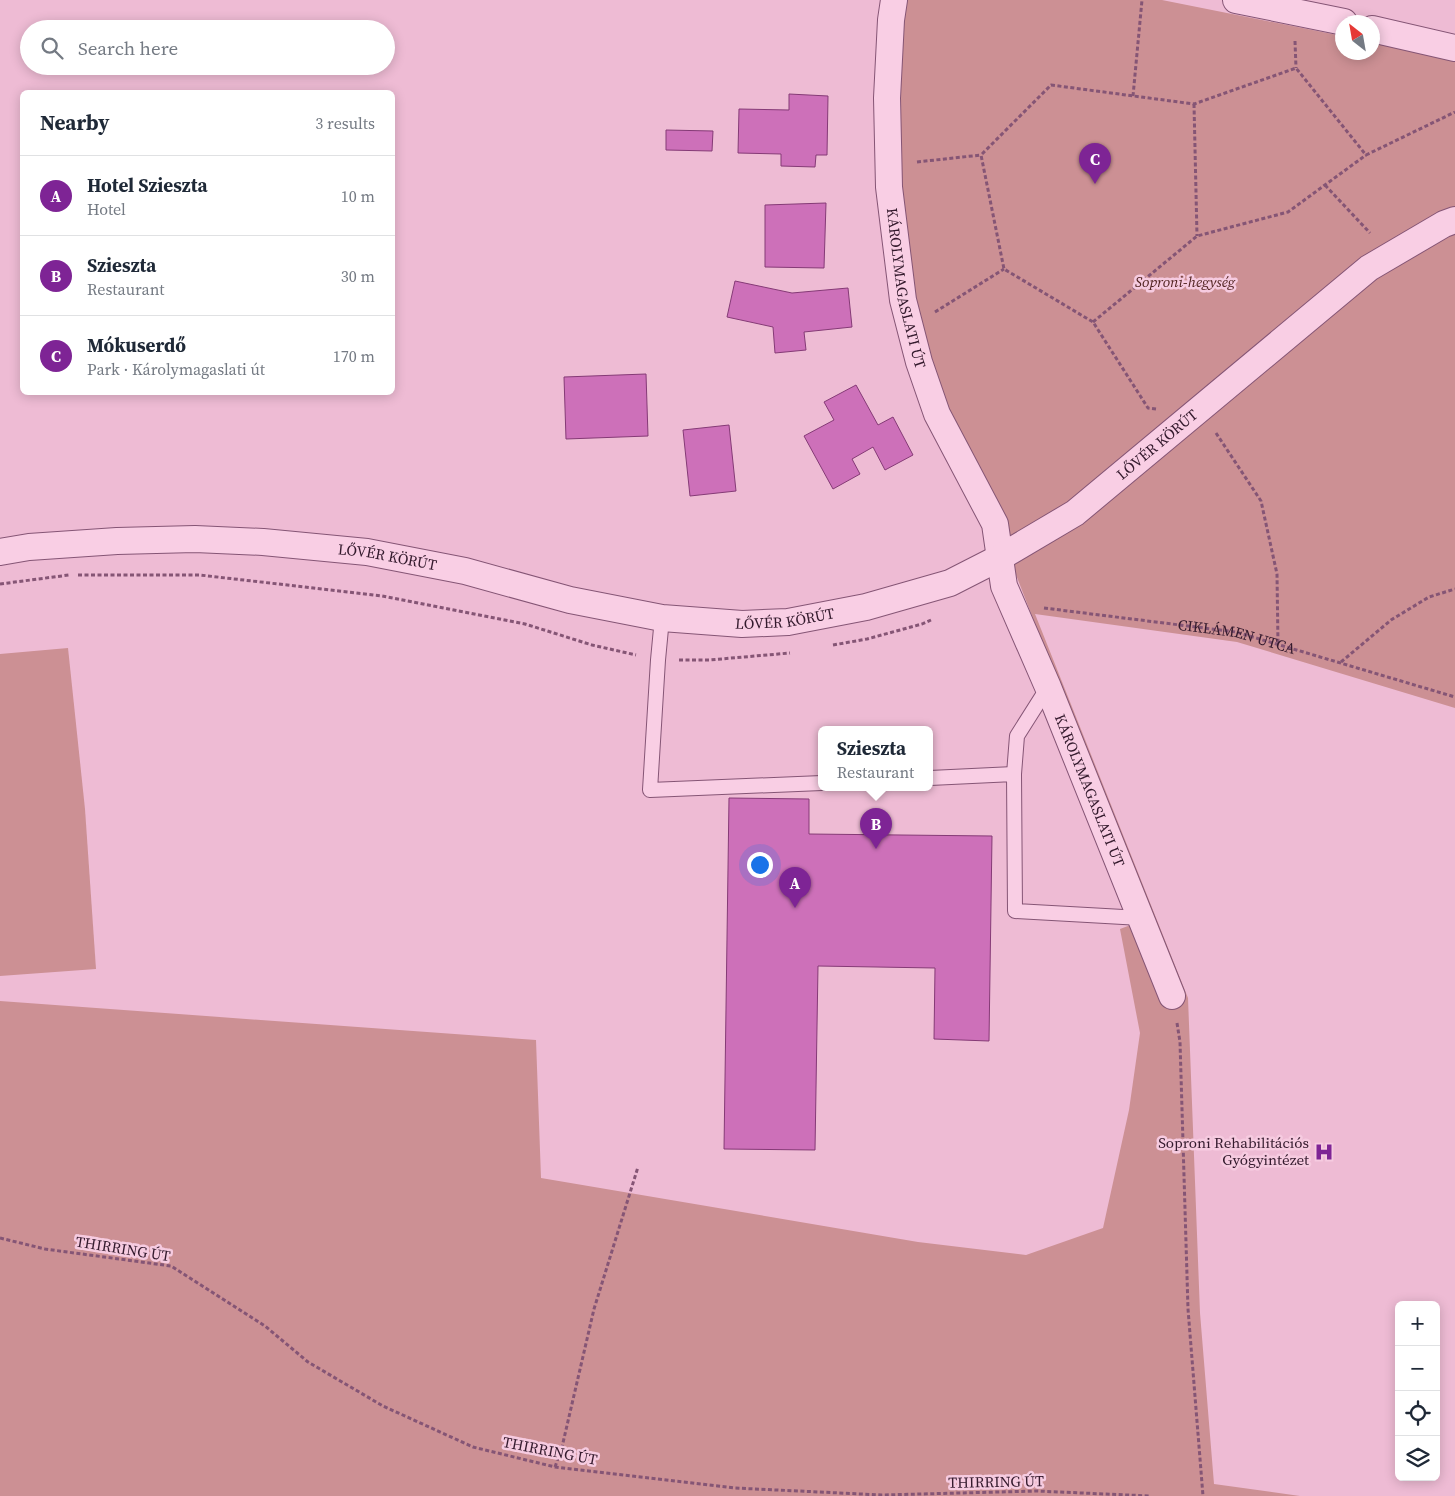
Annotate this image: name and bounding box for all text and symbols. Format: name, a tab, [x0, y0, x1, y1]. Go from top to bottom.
north arrow	[1335, 15, 1380, 60]
search box	[20, 20, 395, 75]
icon: search	[38, 34, 66, 62]
text: Search here	[78, 35, 178, 61]
text: Nearby	[40, 108, 110, 137]
text: 3 results	[315, 112, 375, 134]
pin: C	[1079, 143, 1111, 184]
text: Hotel Szieszta	[87, 172, 208, 198]
text: A	[51, 185, 61, 207]
text: 10 m	[341, 185, 375, 207]
text: Hotel	[87, 198, 126, 220]
street label: KÁROLYMAGASLATI ÚT	[882, 207, 931, 371]
text: Szieszta	[87, 252, 156, 278]
text: B	[51, 265, 61, 287]
text: 30 m	[341, 265, 375, 287]
park label: Soproni-hegység	[1135, 271, 1236, 292]
text: Restaurant	[87, 278, 165, 300]
text: Mókuserdő	[87, 332, 186, 358]
text: C	[51, 345, 61, 367]
text: 170 m	[333, 345, 375, 367]
text: Park · Károlymagaslati út	[87, 358, 265, 380]
street label: LŐVÉR KÖRÚT	[1112, 404, 1202, 484]
street label: LŐVÉR KÖRÚT	[337, 538, 439, 575]
street label: LŐVÉR KÖRÚT	[734, 602, 836, 634]
street label: CIKLÁMEN UTCA	[1177, 614, 1298, 659]
street label: KÁROLYMAGASLATI ÚT	[1050, 711, 1130, 870]
popup	[818, 726, 933, 791]
text: Szieszta	[837, 735, 906, 761]
text: Restaurant	[837, 761, 914, 783]
pin: B	[860, 808, 892, 849]
your location	[747, 852, 773, 878]
pin: A	[779, 867, 811, 908]
place label: Soproni Rehabilitációs Gyógyintézet	[1158, 1132, 1309, 1170]
hospital icon: Soproni Rehabilitációs Gyógyintézet	[1313, 1141, 1335, 1163]
street label: THIRRING ÚT	[74, 1231, 172, 1266]
map controls	[1395, 1301, 1440, 1481]
button: +	[1395, 1301, 1440, 1346]
button: −	[1395, 1346, 1440, 1391]
button: locate	[1395, 1391, 1440, 1436]
street label: THIRRING ÚT	[501, 1431, 599, 1470]
button: layers	[1395, 1436, 1440, 1481]
street label: THIRRING ÚT	[948, 1470, 1044, 1493]

